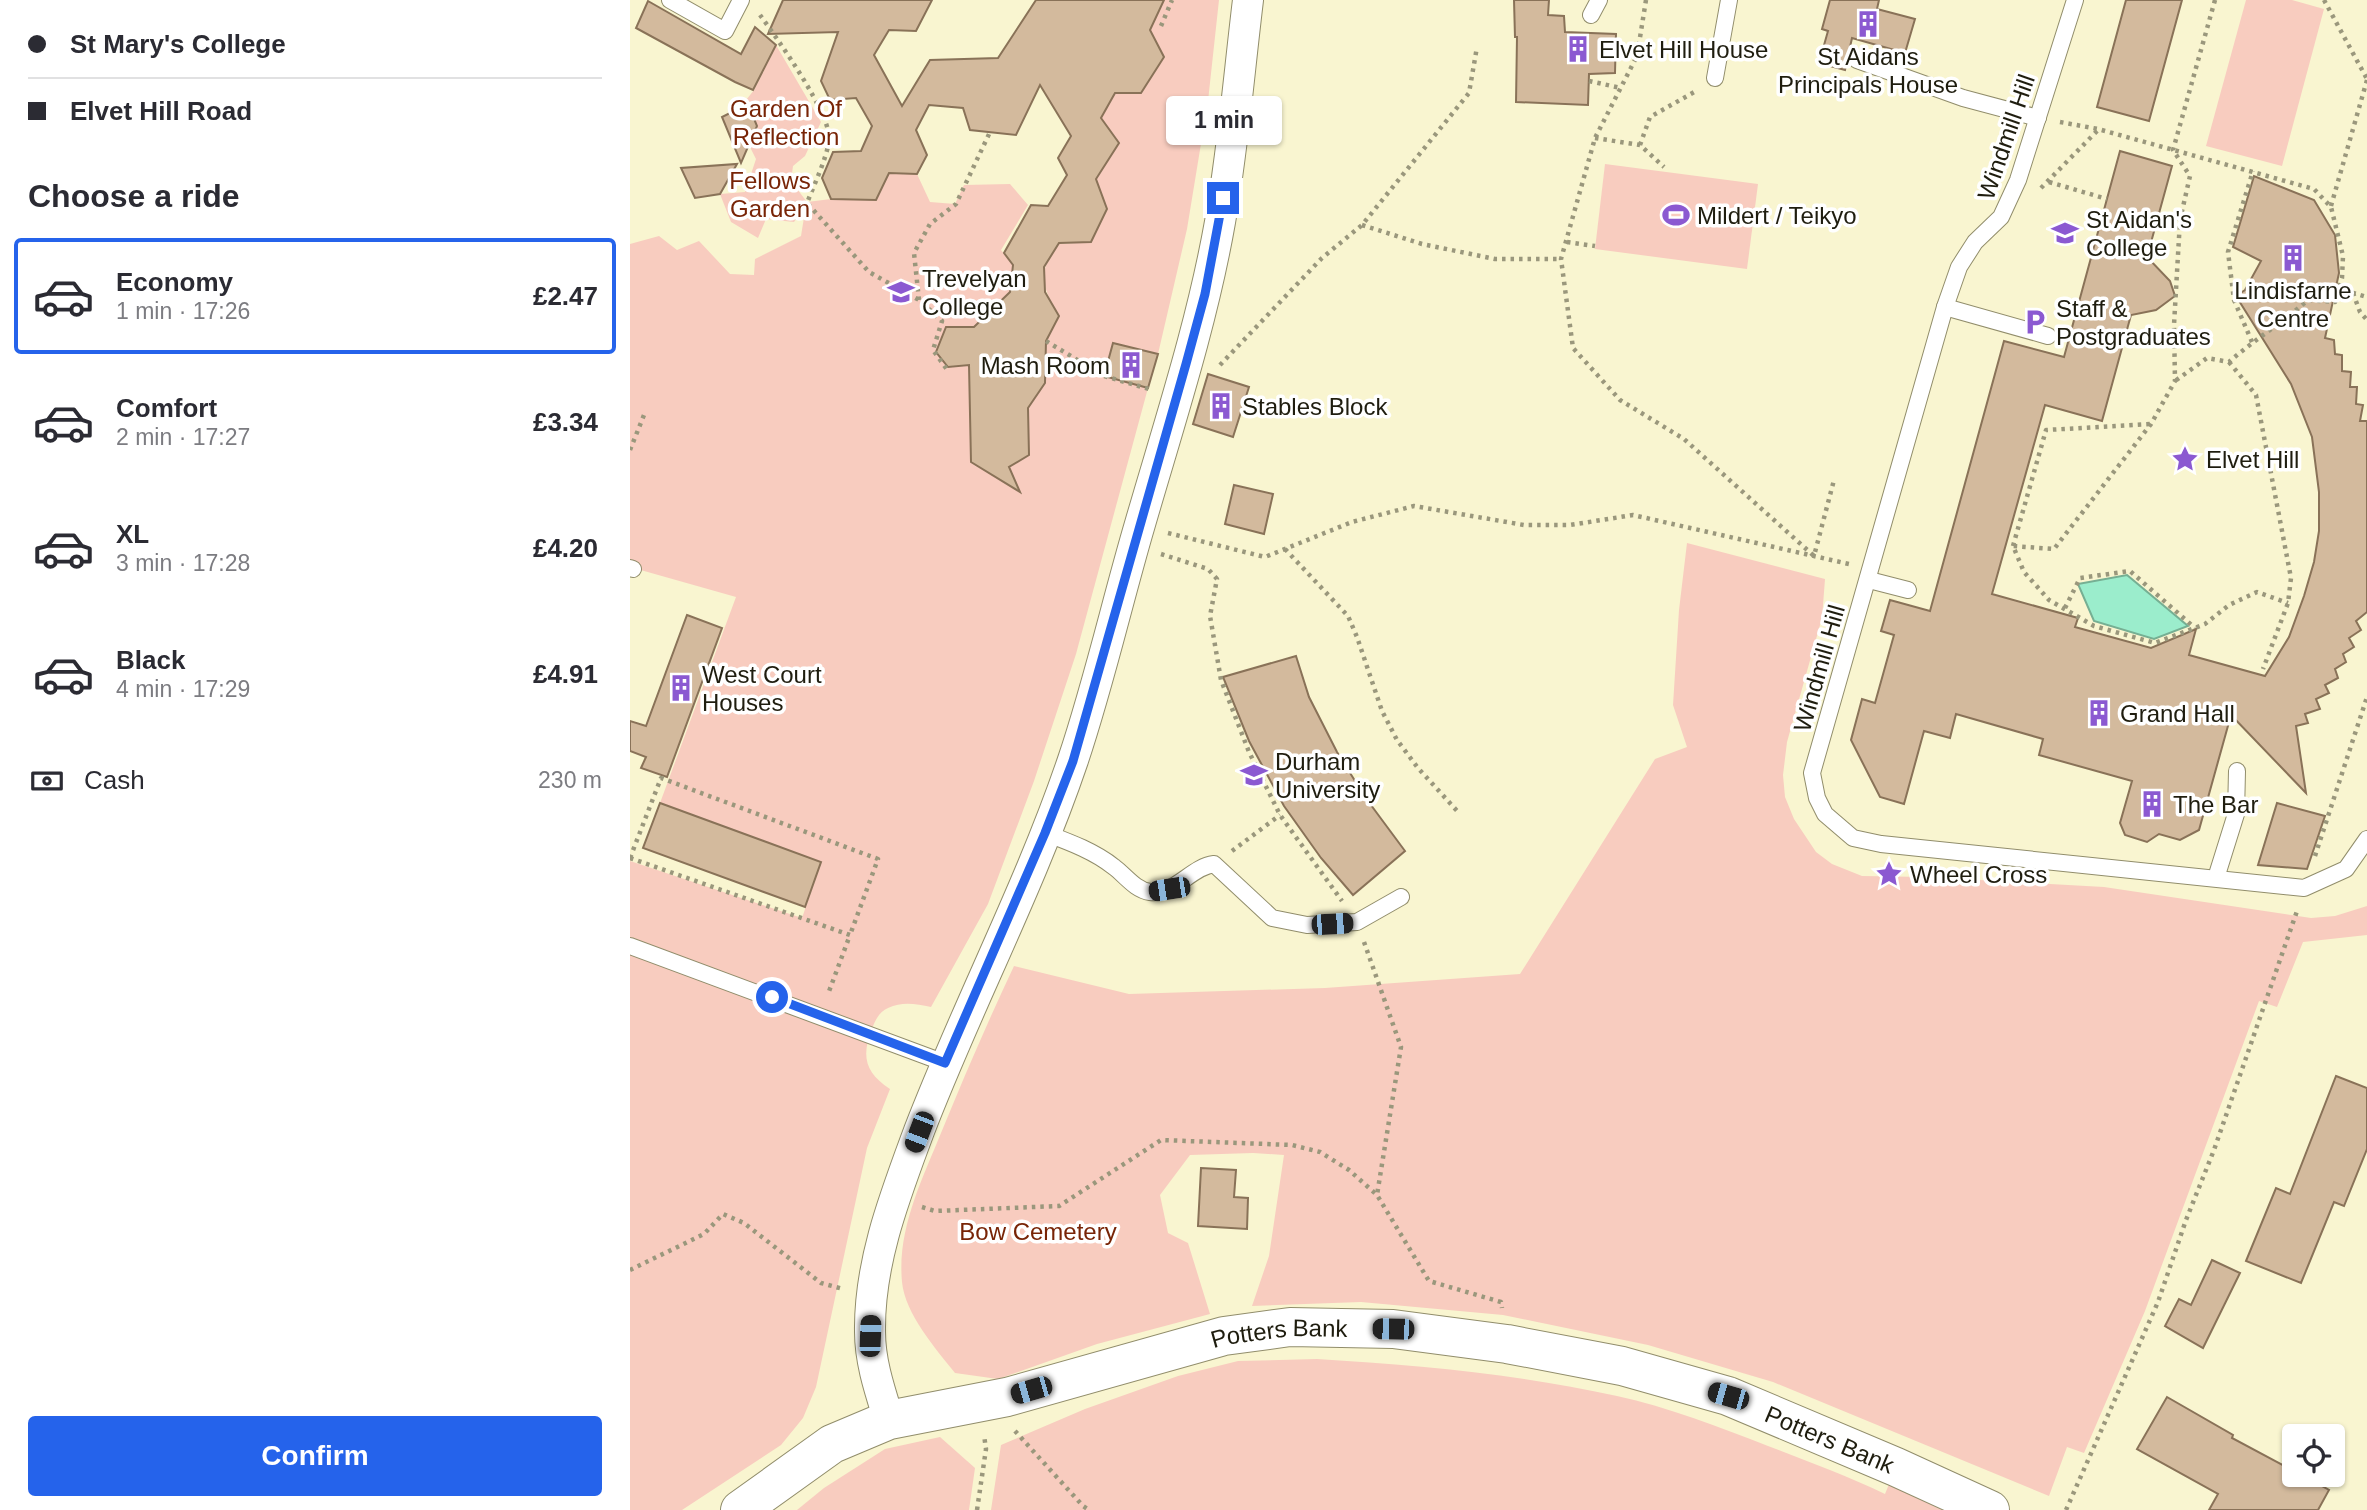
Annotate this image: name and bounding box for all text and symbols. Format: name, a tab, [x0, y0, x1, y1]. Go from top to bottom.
building icon: St Aidans Principals House	[1853, 9, 1883, 39]
text: St Mary's College	[70, 29, 286, 59]
building icon: Elvet Hill House	[1563, 34, 1593, 64]
place label: Elvet Hill House	[1599, 36, 1768, 63]
place label: St Aidans Principals House	[1778, 43, 1958, 98]
street label: Windmill Hill	[1972, 71, 2040, 203]
park label: Garden Of Reflection	[730, 95, 842, 150]
text: Elvet Hill Road	[70, 96, 252, 126]
callout: 1 min	[1165, 96, 1281, 146]
text: 1 min	[1194, 107, 1254, 133]
park label: Fellows Garden	[729, 167, 811, 222]
text: Choose a ride	[28, 178, 240, 214]
route end	[1207, 182, 1239, 214]
sports icon: Mildert / Teikyo	[1661, 200, 1691, 230]
place label: Mildert / Teikyo	[1697, 202, 1857, 229]
place label: St Aidan's College	[2086, 206, 2192, 261]
school or university icon: St Aidan's College	[2050, 218, 2080, 248]
building icon: Lindisfarne Centre	[2278, 243, 2308, 273]
icon: car	[32, 265, 95, 328]
place label: Trevelyan College	[922, 265, 1026, 320]
text: Economy	[116, 267, 233, 297]
school or university icon: Trevelyan College	[886, 277, 916, 307]
place label: Lindisfarne Centre	[2234, 277, 2352, 332]
text: £2.47	[533, 281, 598, 311]
place label: Staff & Postgraduates	[2056, 295, 2211, 350]
text: 1 min · 17:26	[116, 298, 250, 324]
parking icon: Staff & Postgraduates	[2020, 307, 2050, 337]
building icon: Mash Room	[1116, 350, 1146, 380]
place label: Mash Room	[981, 352, 1110, 379]
icon: car	[32, 391, 95, 454]
building icon: Stables Block	[1206, 391, 1236, 421]
text: Comfort	[116, 393, 217, 423]
place label: Stables Block	[1242, 393, 1388, 420]
text: £3.34	[533, 407, 598, 437]
text: 2 min · 17:27	[116, 424, 250, 450]
place icon: Elvet Hill	[2170, 444, 2200, 474]
place label: Elvet Hill	[2206, 446, 2299, 473]
icon: car	[32, 517, 95, 580]
text: XL	[116, 519, 149, 549]
text: £4.20	[533, 533, 598, 563]
text: 3 min · 17:28	[116, 550, 250, 576]
street label: Windmill Hill	[1788, 601, 1850, 735]
icon: car	[32, 643, 95, 706]
text: Black	[116, 645, 185, 675]
text: £4.91	[533, 659, 598, 689]
place label: West Court Houses	[702, 661, 822, 716]
building icon: West Court Houses	[666, 673, 696, 703]
text: 4 min · 17:29	[116, 676, 250, 702]
building icon: Grand Hall	[2084, 698, 2114, 728]
place label: Grand Hall	[2120, 700, 2235, 727]
place label: Durham University	[1275, 748, 1380, 803]
school or university icon: Durham University	[1239, 760, 1269, 790]
icon: cash	[28, 762, 66, 800]
text: Cash	[84, 765, 145, 795]
text: 230 m	[538, 767, 602, 793]
building icon: The Bar	[2137, 789, 2167, 819]
place label: The Bar	[2173, 791, 2258, 818]
place icon: Wheel Cross	[1874, 859, 1904, 889]
place label: Wheel Cross	[1910, 861, 2047, 888]
car	[1147, 875, 1192, 903]
car	[1311, 912, 1354, 936]
route start	[756, 981, 788, 1013]
car	[902, 1109, 937, 1155]
park label: Bow Cemetery	[959, 1218, 1117, 1245]
street label: Potters Bank	[1207, 1313, 1349, 1353]
car	[859, 1315, 882, 1357]
car	[1372, 1318, 1415, 1340]
car	[1008, 1374, 1055, 1406]
car	[1705, 1380, 1752, 1412]
street label: Potters Bank	[1761, 1400, 1899, 1479]
button: Confirm	[28, 1416, 602, 1496]
map controls	[2282, 1424, 2345, 1487]
button: locate	[2282, 1424, 2345, 1487]

